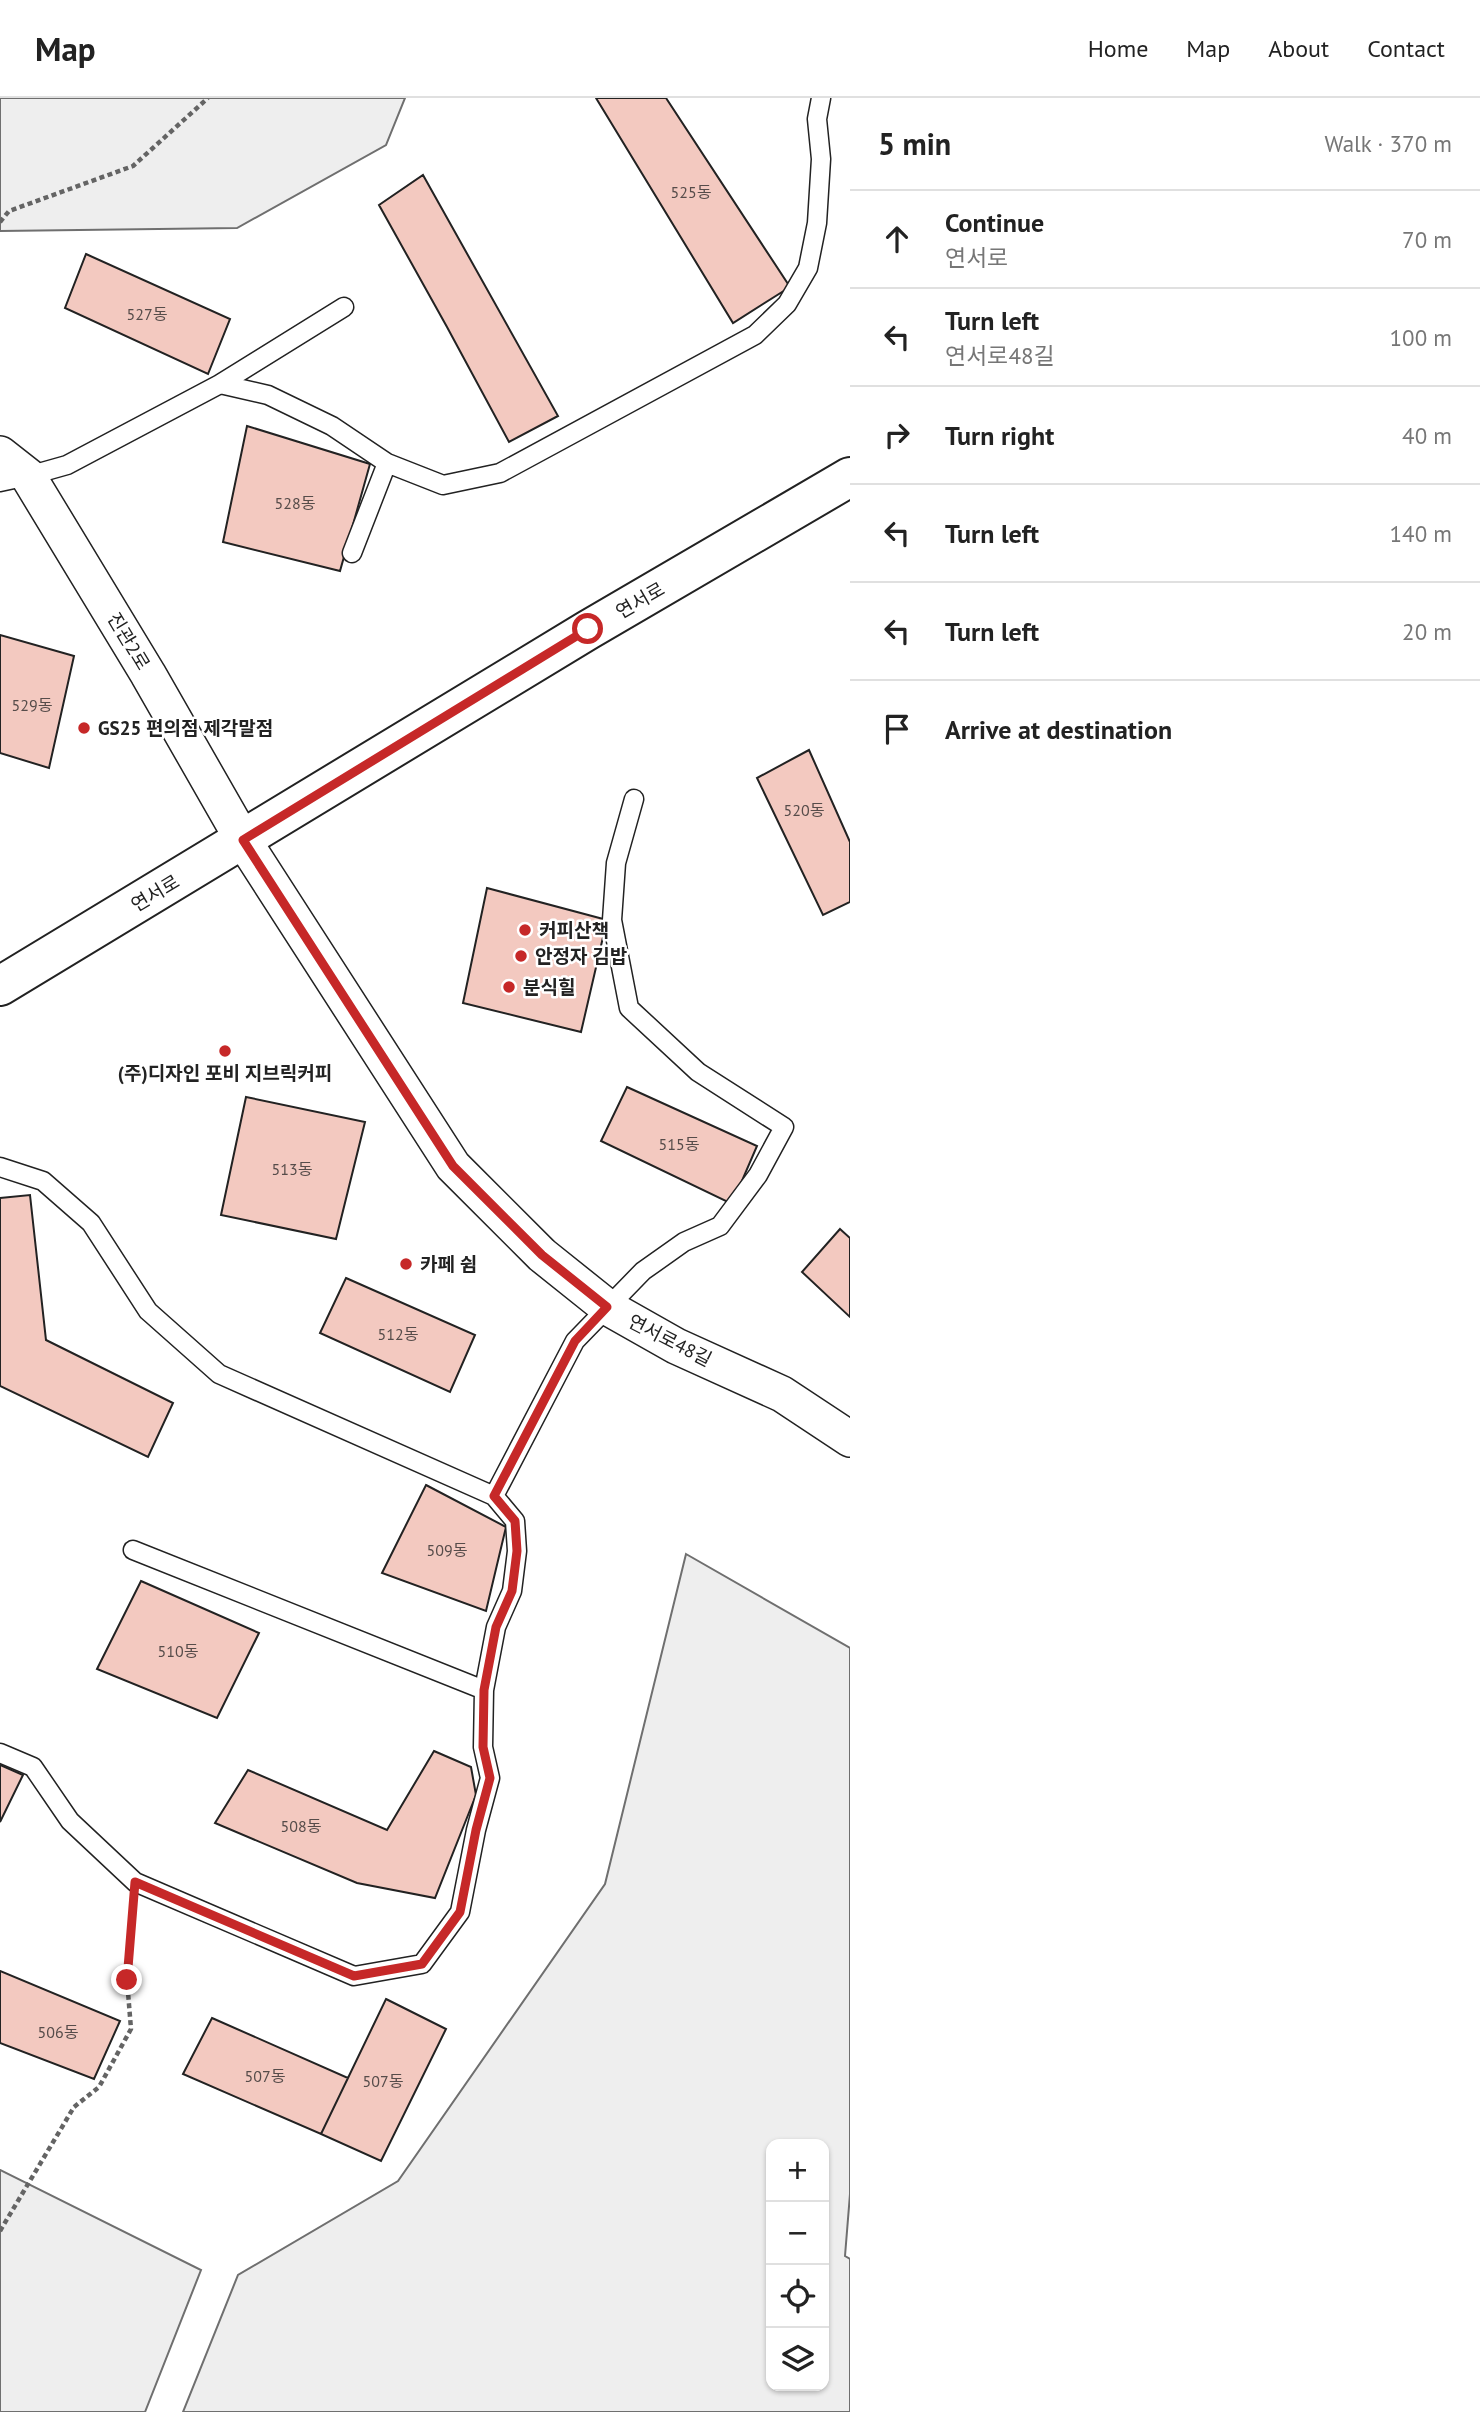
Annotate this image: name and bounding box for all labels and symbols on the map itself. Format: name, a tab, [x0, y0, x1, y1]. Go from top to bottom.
house number: 525동	[671, 182, 712, 202]
house number: 527동	[127, 304, 168, 324]
house number: 528동	[275, 493, 316, 513]
street label: 연서로	[611, 576, 669, 624]
street label: 진관2로	[103, 608, 155, 674]
route start	[572, 613, 603, 644]
house number: 529동	[12, 695, 53, 715]
place label: GS25 편의점 제각말점	[98, 716, 273, 740]
marker: GS25 편의점 제각말점	[76, 720, 92, 736]
house number: 520동	[784, 800, 825, 820]
street label: 연서로	[126, 869, 184, 917]
place label: 커피산책	[539, 918, 609, 942]
marker: 커피산책	[517, 922, 533, 938]
place label: 안정자 김밥	[535, 944, 627, 968]
marker: 안정자 김밥	[513, 948, 529, 964]
place label: 분식힐	[523, 975, 575, 999]
marker: 분식힐	[501, 979, 517, 995]
marker: (주)디자인 포비 지브릭커피	[217, 1043, 233, 1059]
place label: (주)디자인 포비 지브릭커피	[118, 1061, 332, 1085]
house number: 515동	[659, 1134, 700, 1154]
house number: 513동	[272, 1159, 313, 1179]
place label: 카페 쉼	[420, 1252, 477, 1276]
marker: 카페 쉼	[398, 1256, 414, 1272]
street label: 연서로48길	[624, 1309, 716, 1371]
house number: 512동	[378, 1324, 419, 1344]
house number: 509동	[427, 1540, 468, 1560]
house number: 510동	[158, 1641, 199, 1661]
house number: 508동	[281, 1816, 322, 1836]
route end	[111, 1964, 142, 1995]
house number: 506동	[38, 2022, 79, 2042]
house number: 507동	[245, 2066, 286, 2086]
house number: 507동	[363, 2071, 404, 2091]

